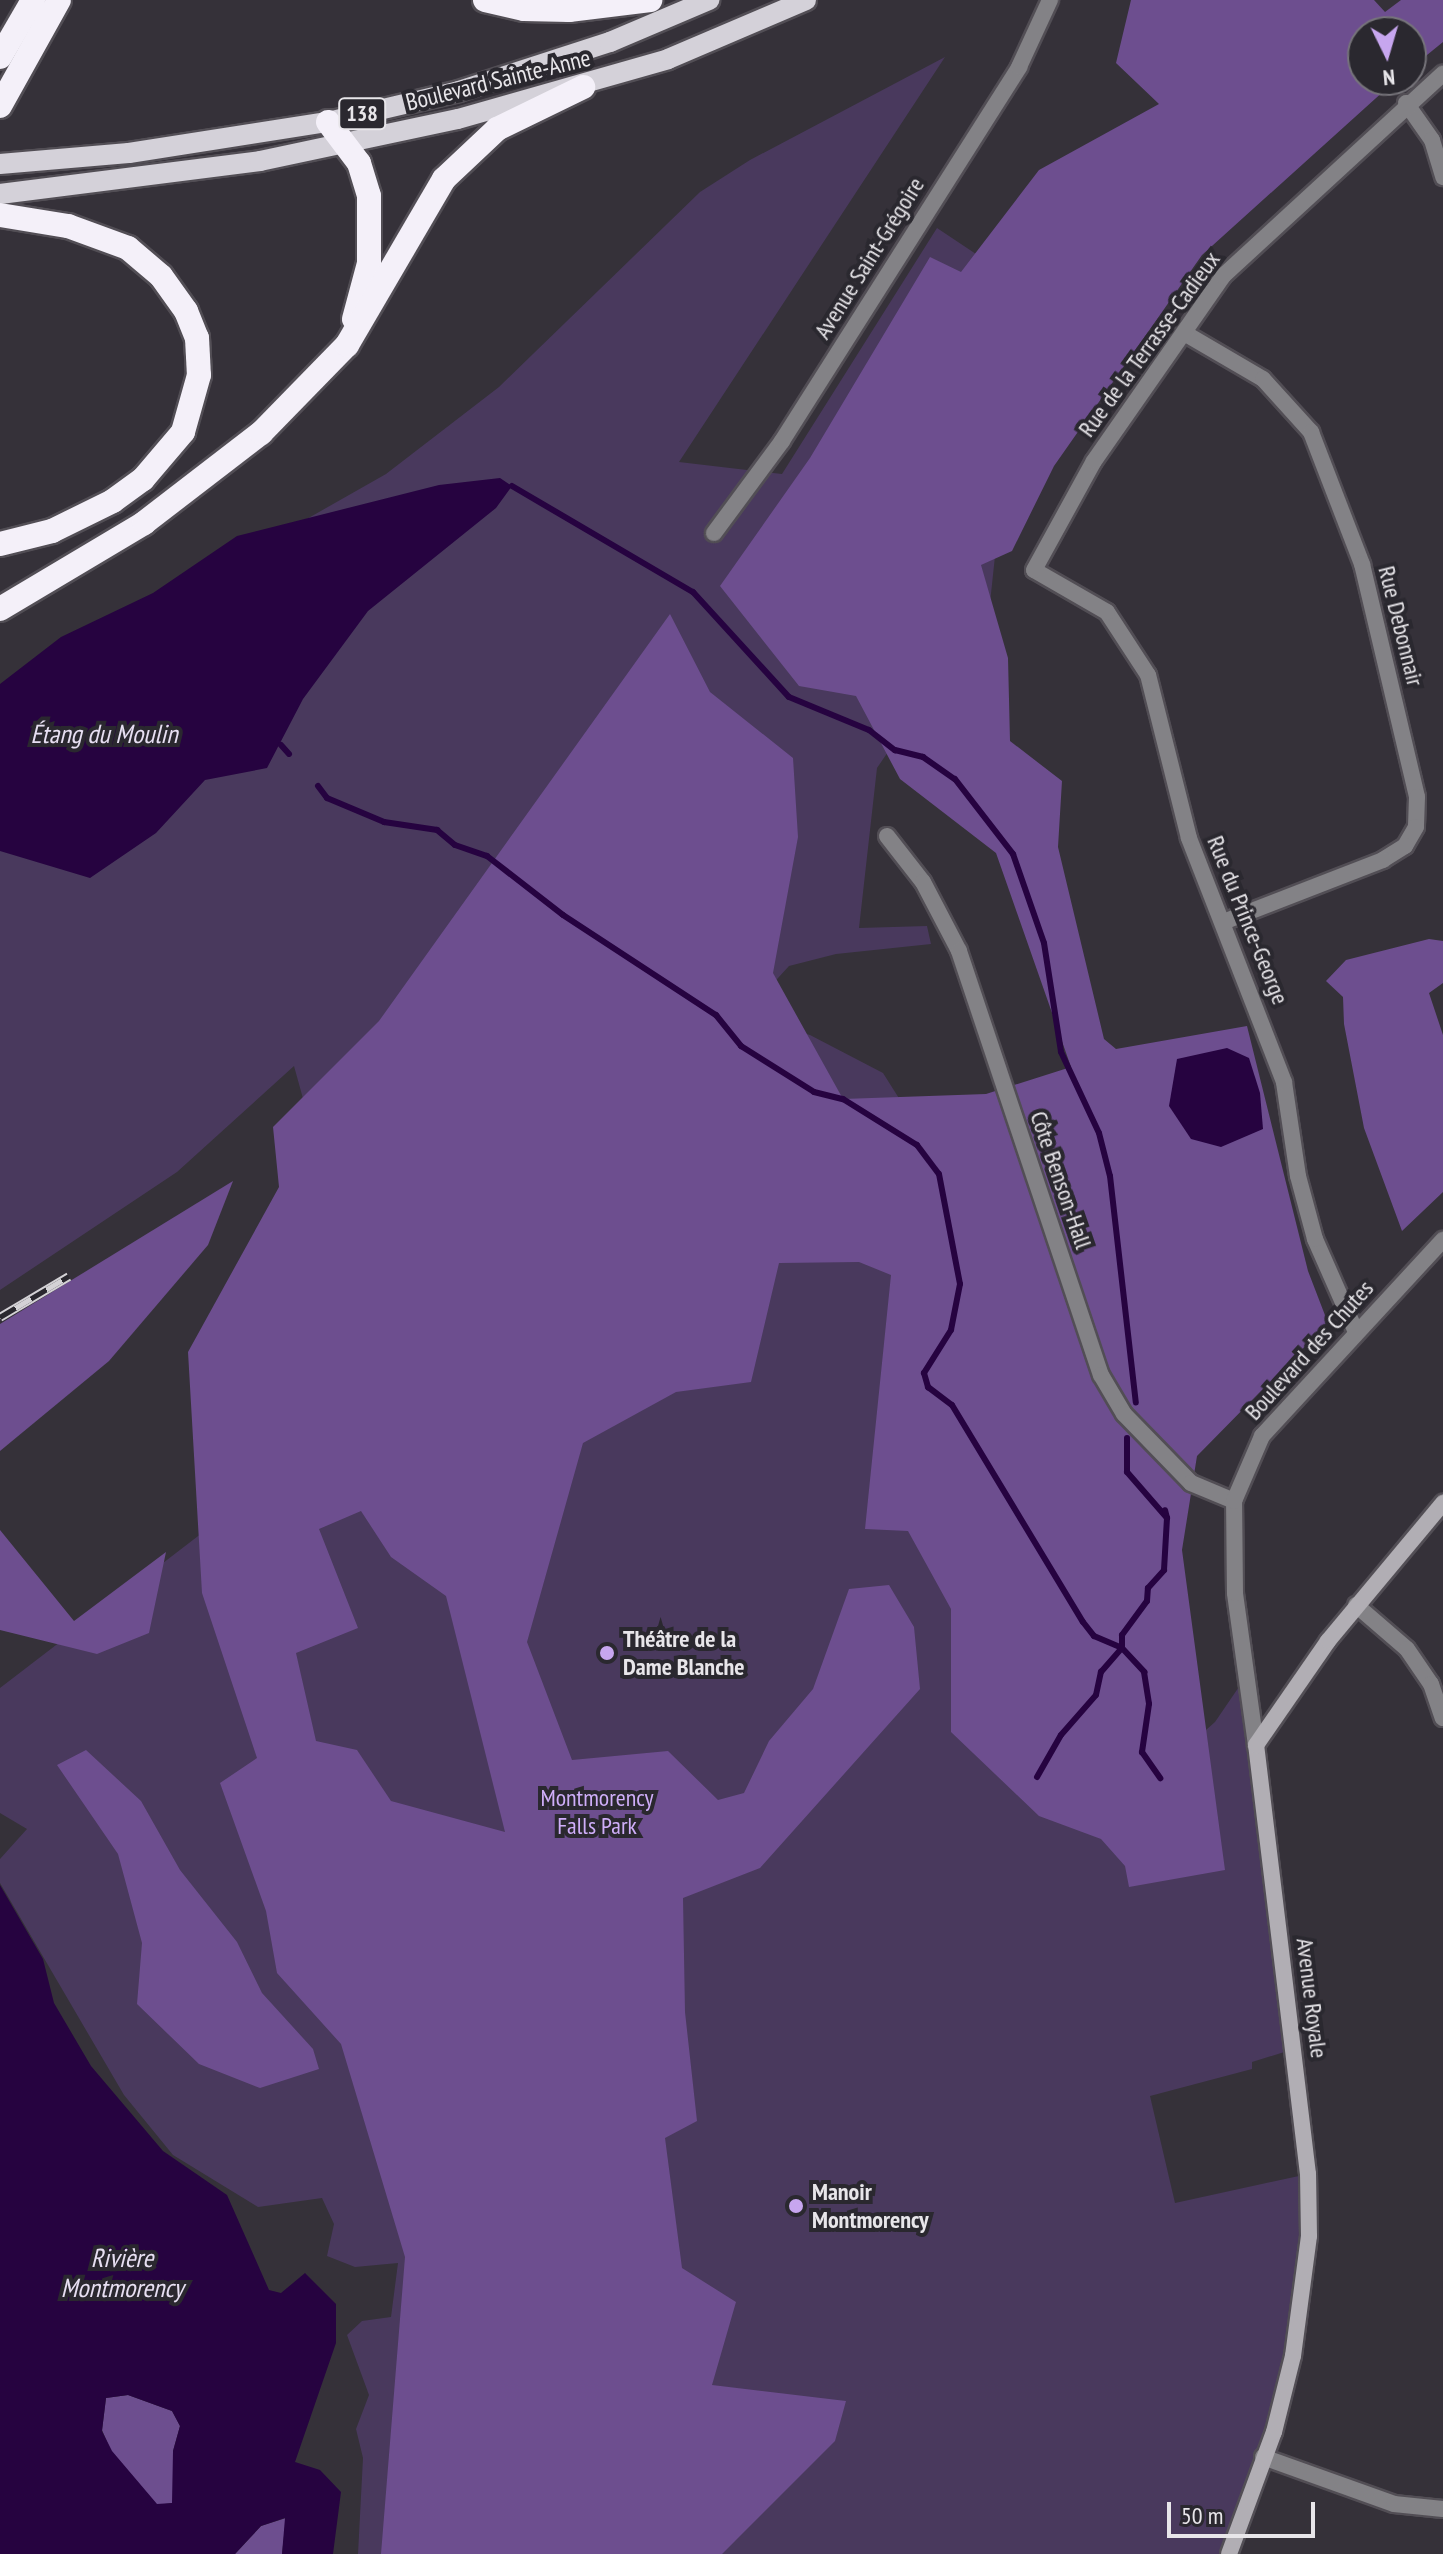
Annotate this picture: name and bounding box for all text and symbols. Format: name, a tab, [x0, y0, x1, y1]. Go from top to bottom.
north arrow	[1347, 16, 1427, 96]
street label: Boulevard Sainte-Anne	[403, 43, 593, 117]
text: N	[1382, 63, 1396, 92]
road number: 138	[338, 96, 386, 132]
street label: Avenue Saint-Grégoire	[808, 172, 930, 344]
street label: Rue de la Terrasse-Cadieux	[1072, 245, 1226, 443]
street label: Rue Debonnair	[1372, 563, 1430, 689]
water label: Étang du Moulin	[30, 718, 178, 750]
street label: Rue du Prince-George	[1201, 832, 1295, 1008]
street label: Côte Benson-Hall	[1024, 1107, 1098, 1253]
street label: Boulevard des Chutes	[1239, 1274, 1379, 1426]
place label: Théâtre de la Dame Blanche	[623, 1625, 745, 1681]
marker: Théâtre de la Dame Blanche	[598, 1644, 616, 1662]
park label: Montmorency Falls Park	[540, 1784, 654, 1840]
street label: Avenue Royale	[1290, 1936, 1334, 2060]
place label: Manoir Montmorency	[812, 2178, 929, 2234]
marker: Manoir Montmorency	[787, 2197, 805, 2215]
water label: Rivière Montmorency	[61, 2242, 183, 2304]
scale bar	[1171, 2486, 1319, 2536]
text: 50 m	[1181, 2500, 1223, 2531]

